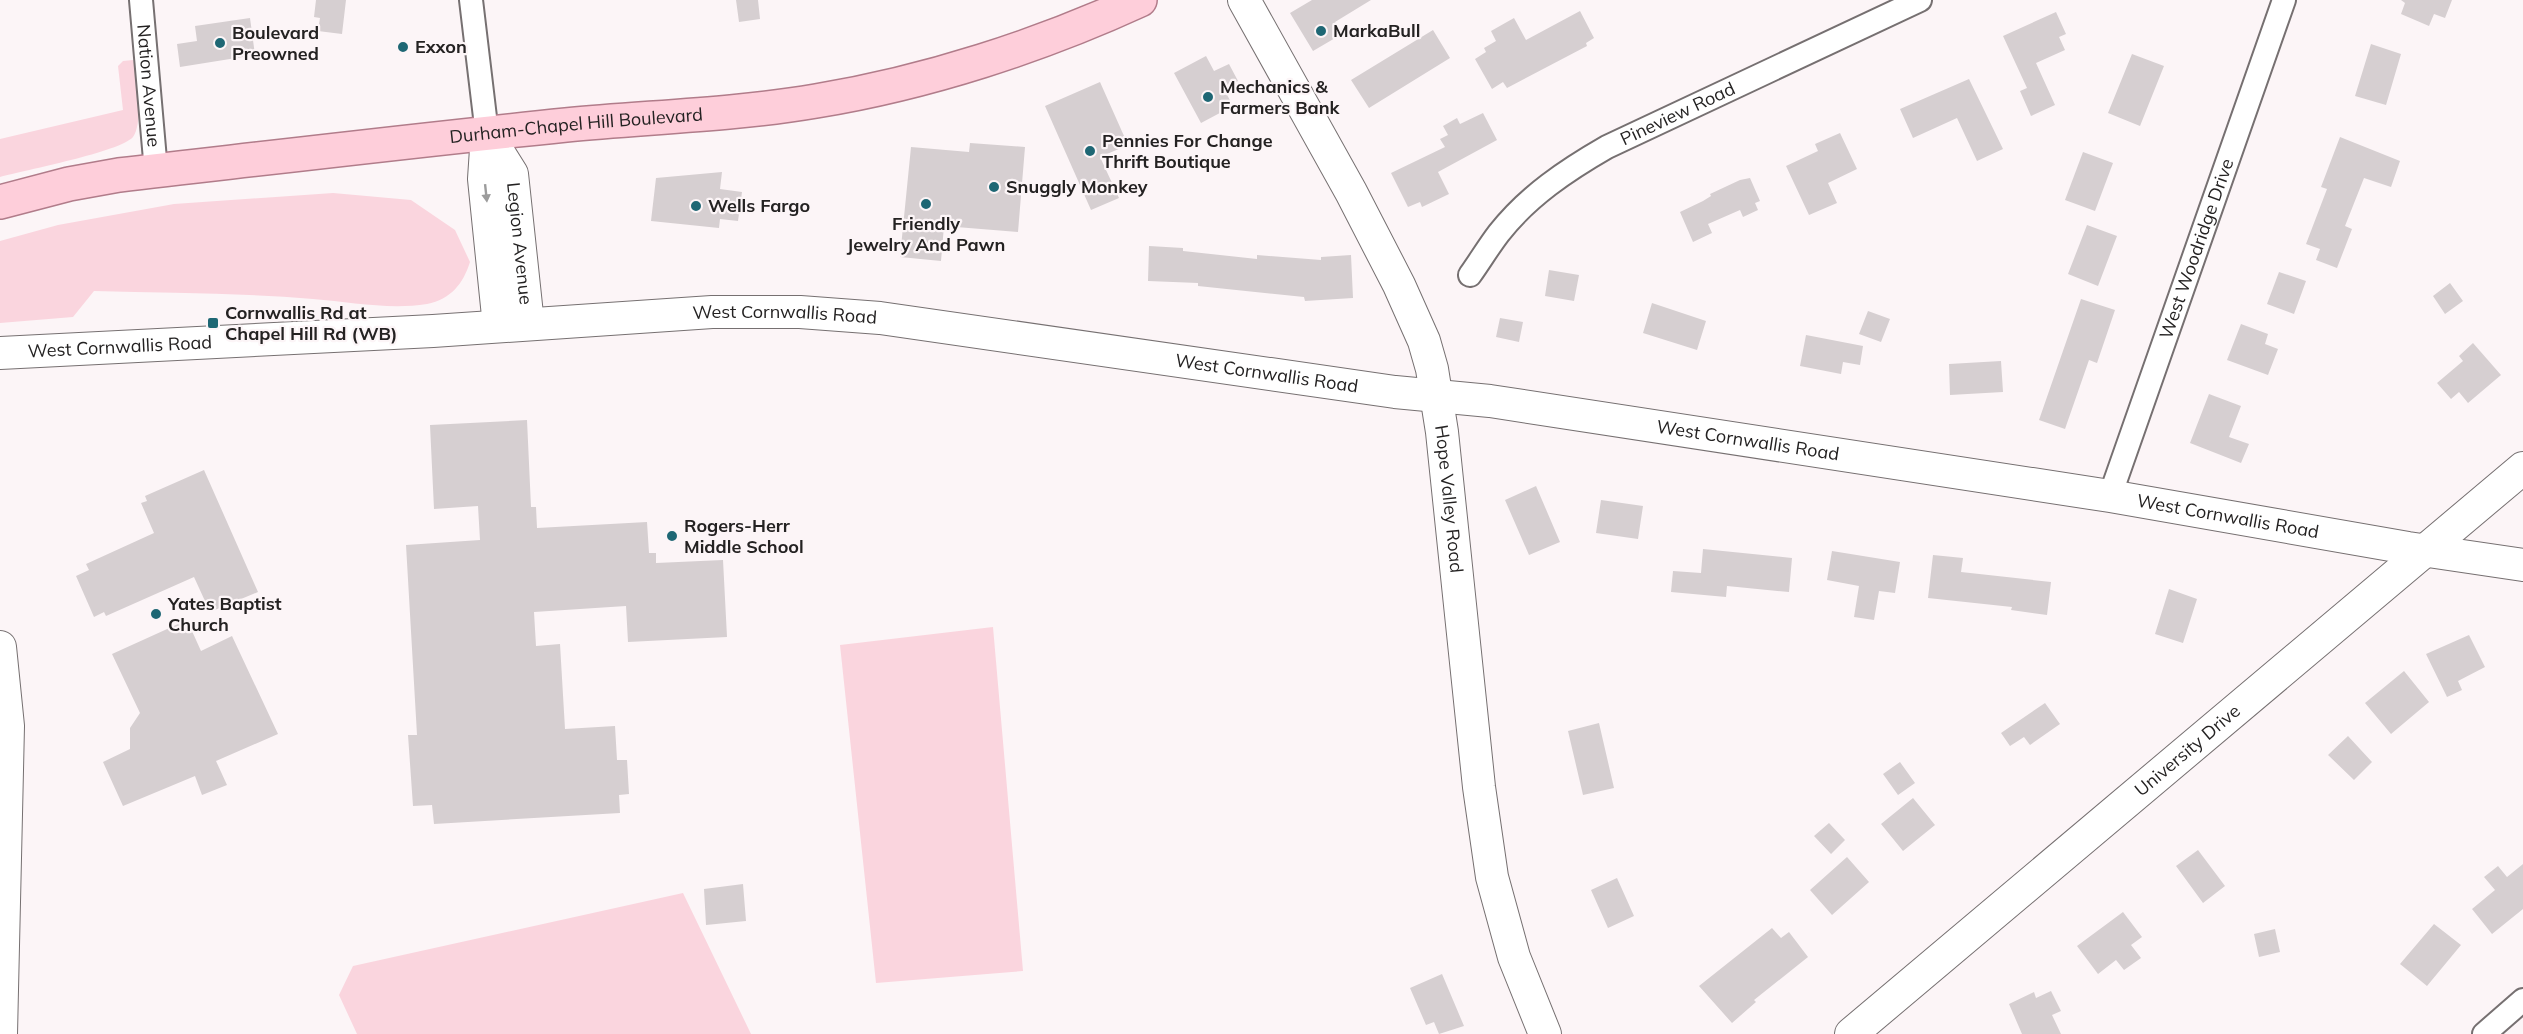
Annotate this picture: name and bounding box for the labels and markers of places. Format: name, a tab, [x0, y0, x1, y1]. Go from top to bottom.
place label: MarkaBull	[1333, 19, 1420, 42]
place label: Boulevard Preowned	[232, 21, 319, 65]
marker: MarkaBull	[1314, 24, 1328, 38]
place label: Exxon	[415, 35, 467, 58]
marker: Boulevard Preowned	[213, 36, 227, 50]
marker: Exxon	[396, 40, 410, 54]
place label: Mechanics & Farmers Bank	[1220, 75, 1341, 119]
marker: Mechanics & Farmers Bank	[1201, 90, 1215, 104]
place label: Pennies For Change Thrift Boutique	[1102, 129, 1273, 173]
marker: Pennies For Change Thrift Boutique	[1083, 144, 1097, 158]
place label: Snuggly Monkey	[1006, 175, 1148, 198]
marker: Snuggly Monkey	[987, 180, 1001, 194]
place label: Wells Fargo	[708, 194, 810, 217]
marker: Friendly Jewelry And Pawn	[919, 197, 933, 211]
marker: Wells Fargo	[689, 199, 703, 213]
place label: Friendly Jewelry And Pawn	[847, 212, 1005, 256]
place label: Cornwallis Rd at Chapel Hill Rd (WB)	[225, 301, 397, 345]
marker: Cornwallis Rd at Chapel Hill Rd (WB)	[206, 316, 220, 330]
place label: Rogers-Herr Middle School	[684, 514, 804, 558]
marker: Rogers-Herr Middle School	[665, 529, 679, 543]
place label: Yates Baptist Church	[167, 592, 282, 636]
marker: Yates Baptist Church	[149, 607, 163, 621]

